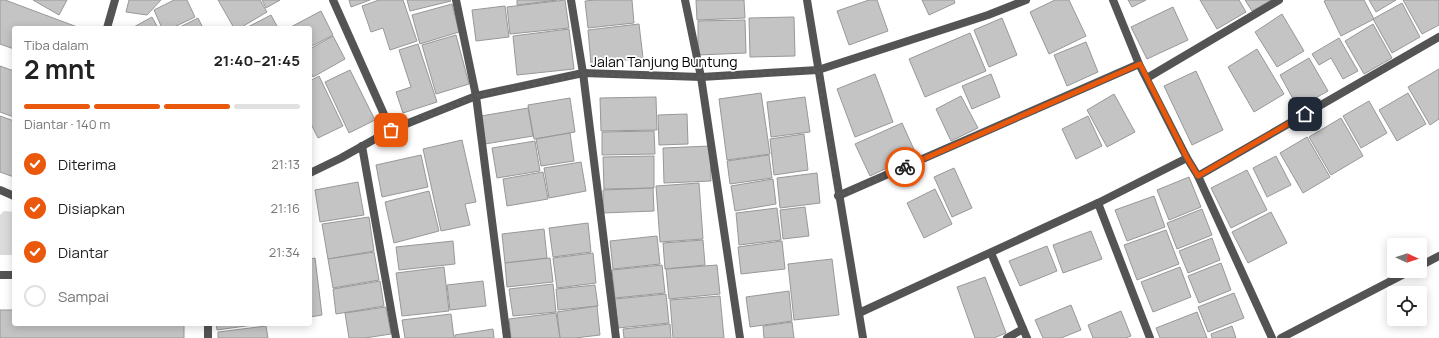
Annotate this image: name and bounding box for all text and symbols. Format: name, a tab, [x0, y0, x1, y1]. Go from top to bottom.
text: Tiba dalam	[24, 36, 89, 54]
text: 21:40–21:45	[214, 50, 300, 71]
text: 2 mnt	[24, 51, 96, 87]
street label: Jalan Tanjung Buntung	[591, 52, 737, 71]
pin	[1288, 97, 1322, 131]
icon: home	[1294, 103, 1316, 125]
pin	[374, 113, 408, 147]
text: Diantar · 140 m	[24, 115, 110, 133]
icon: bag	[380, 119, 402, 141]
courier	[885, 147, 925, 187]
icon: check	[24, 153, 46, 175]
text: Diterima	[58, 154, 116, 175]
text: 21:13	[271, 155, 300, 173]
icon: bike	[894, 156, 916, 178]
icon: check	[24, 197, 46, 219]
text: Disiapkan	[58, 198, 125, 219]
text: 21:16	[270, 199, 300, 217]
north arrow	[1387, 238, 1427, 278]
map controls	[1387, 238, 1427, 326]
icon: check	[24, 241, 46, 263]
text: Diantar	[58, 242, 109, 263]
text: 21:34	[269, 243, 300, 261]
text: Sampai	[58, 286, 109, 307]
button: locate	[1387, 286, 1427, 326]

